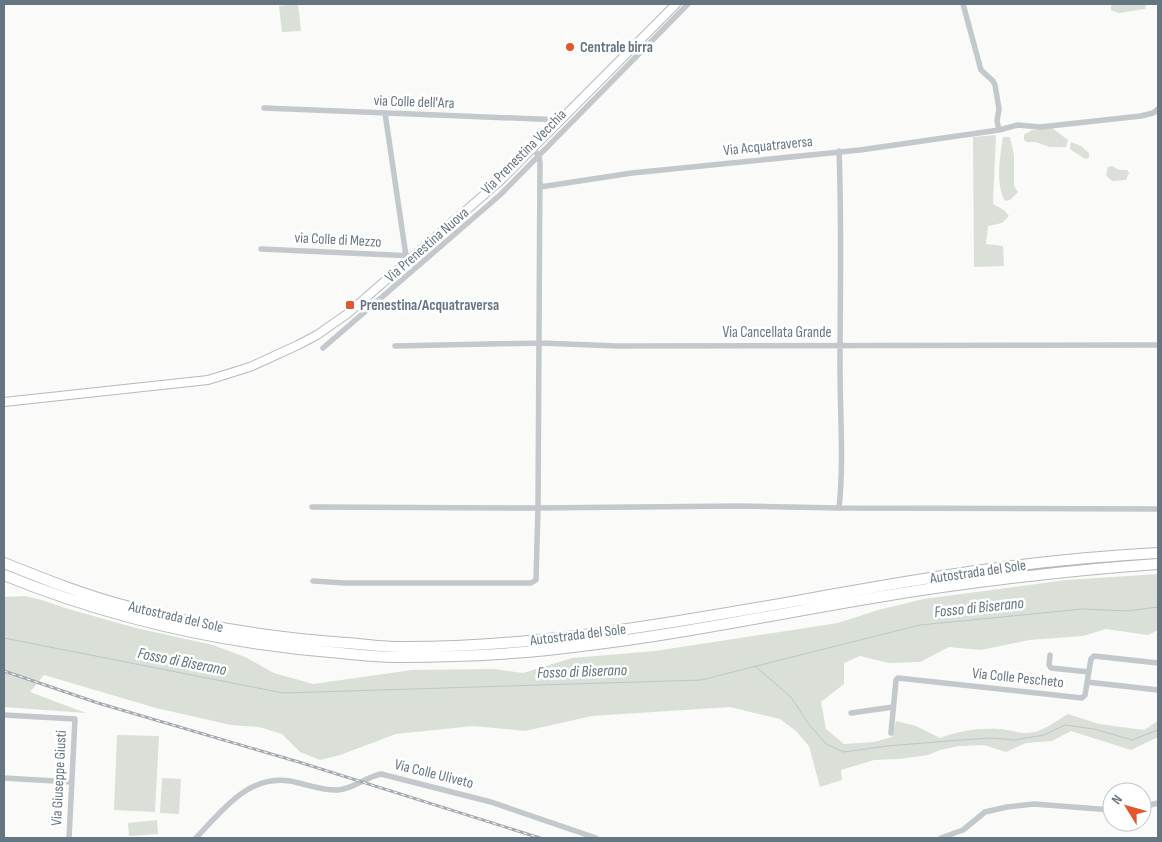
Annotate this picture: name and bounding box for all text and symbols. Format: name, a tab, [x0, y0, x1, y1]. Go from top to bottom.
place label: Centrale birra	[580, 38, 653, 57]
marker: Centrale birra	[564, 41, 576, 53]
street label: via Colle dell'Ara	[373, 91, 455, 113]
street label: Via Prenestina Vecchia	[477, 105, 571, 199]
street label: Via Acquatraversa	[722, 132, 814, 160]
street label: Via Prenestina Nuova	[381, 203, 473, 287]
street label: via Colle di Mezzo	[294, 228, 382, 252]
place label: Prenestina/Acquatraversa	[360, 296, 499, 315]
marker: Prenestina/Acquatraversa	[344, 299, 356, 311]
street label: Via Cancellata Grande	[723, 323, 831, 342]
street label: Autostrada del Sole	[928, 556, 1027, 588]
water label: Fosso di Biserano	[933, 594, 1025, 622]
street label: Autostrada del Sole	[126, 597, 225, 637]
street label: Autostrada del Sole	[528, 620, 627, 650]
water label: Fosso di Biserano	[136, 644, 228, 680]
water label: Fosso di Biserano	[537, 661, 628, 683]
street label: Via Colle Pescheto	[971, 664, 1065, 692]
street label: Via Giuseppe Giusti	[47, 729, 71, 826]
street label: Via Colle Uliveto	[393, 755, 475, 793]
north arrow	[1102, 782, 1152, 832]
text: N	[1108, 791, 1126, 808]

